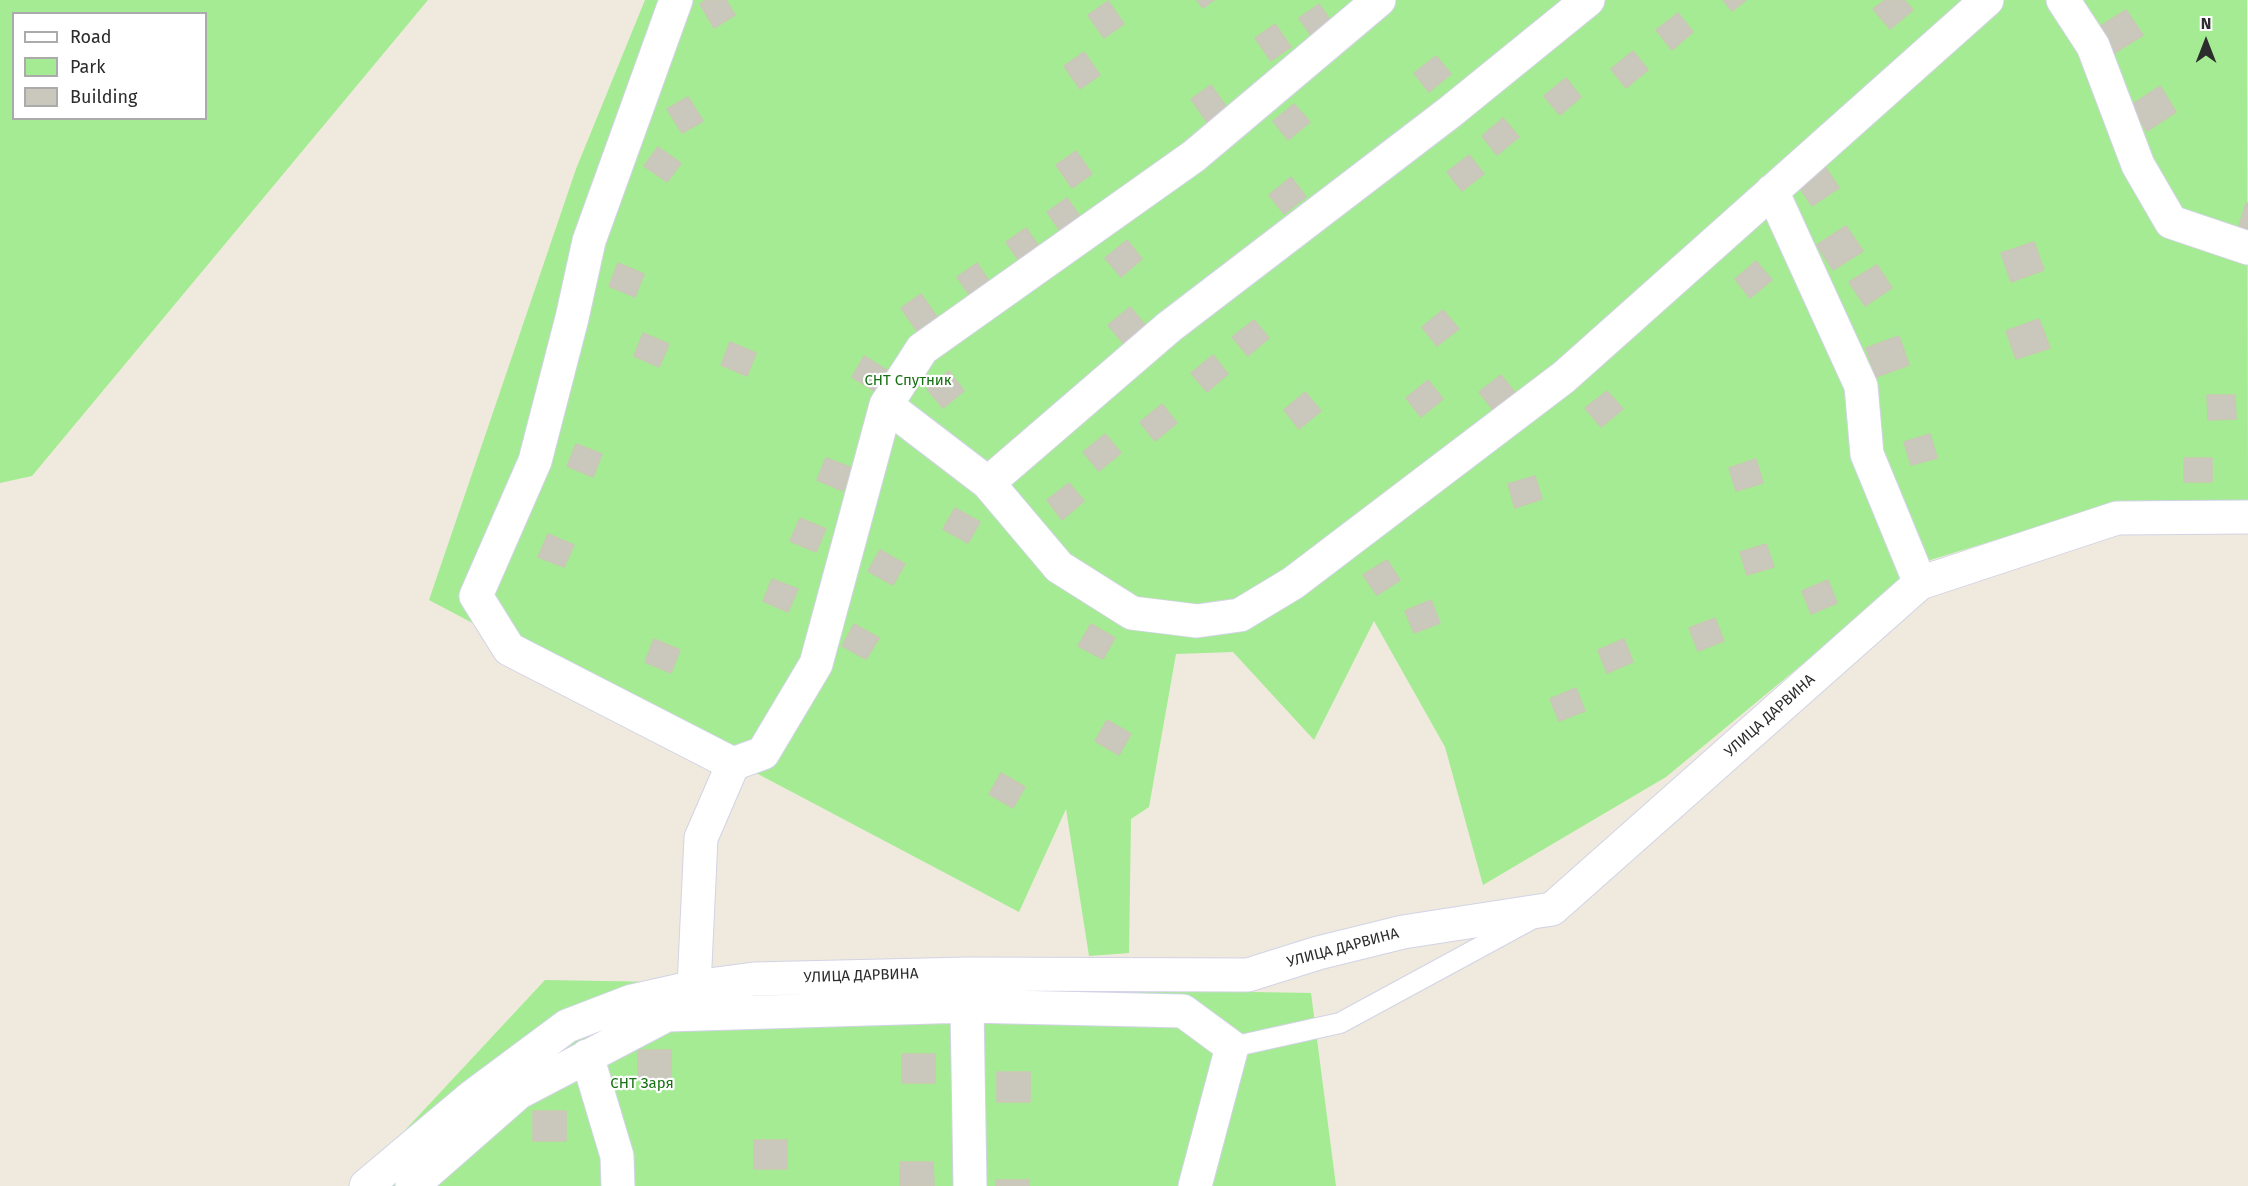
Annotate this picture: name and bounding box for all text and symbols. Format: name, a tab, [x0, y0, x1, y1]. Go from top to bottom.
legend	[12, 12, 207, 120]
north arrow	[2176, 12, 2236, 72]
text: N	[2201, 14, 2211, 33]
text: Road	[70, 26, 112, 48]
text: Park	[70, 56, 105, 78]
text: Building	[70, 86, 137, 108]
park label: СНТ Спутник	[864, 372, 952, 390]
street label: УЛИЦА ДАРВИНА	[1721, 671, 1819, 761]
street label: УЛИЦА ДАРВИНА	[1285, 924, 1401, 972]
street label: УЛИЦА ДАРВИНА	[803, 965, 919, 987]
park label: СНТ Заря	[610, 1075, 674, 1093]

